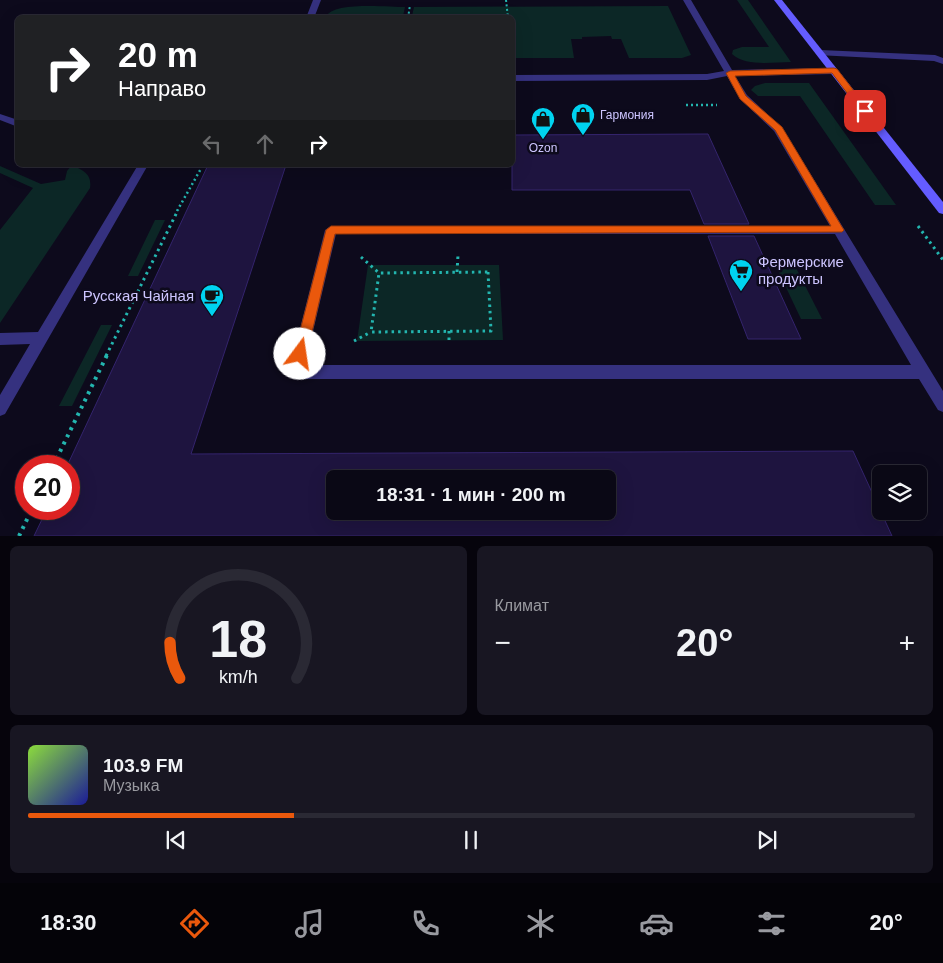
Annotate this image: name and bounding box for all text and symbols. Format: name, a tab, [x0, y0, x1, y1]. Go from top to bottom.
icon: right	[35, 35, 100, 100]
text: 20 m	[118, 35, 198, 74]
text: Направо	[118, 76, 206, 101]
pin	[844, 90, 886, 132]
icon: arrive	[851, 97, 879, 125]
shop icon: Гармония	[570, 102, 596, 136]
shop icon: Ozon	[530, 106, 556, 140]
place label: Гармония	[600, 108, 654, 122]
icon: left	[198, 130, 226, 158]
icon: ahead	[251, 130, 279, 158]
icon: right	[304, 130, 332, 158]
place label: Ozon	[529, 141, 557, 155]
place label: Фермерские продукты	[758, 253, 844, 287]
supermarket icon: Фермерские продукты	[728, 258, 754, 292]
cafe icon: Русская Чайная	[199, 283, 225, 317]
place label: Русская Чайная	[83, 287, 194, 304]
position arrow	[273, 327, 325, 379]
speed limit sign: 20	[15, 455, 80, 520]
map controls	[872, 465, 927, 520]
button: layers	[872, 465, 927, 520]
text: 18:31 · 1 мин · 200 m	[376, 484, 566, 505]
text: Климат	[495, 597, 549, 614]
text: 18	[209, 610, 267, 668]
text: 20°	[676, 622, 733, 664]
text: −	[495, 627, 511, 658]
text: +	[899, 627, 915, 658]
text: km/h	[219, 667, 258, 687]
text: 103.9 FM	[103, 755, 183, 776]
text: Музыка	[103, 777, 160, 794]
icon: previous	[162, 826, 190, 854]
icon: pause	[457, 826, 485, 854]
icon: next	[753, 826, 781, 854]
icon: directions	[177, 906, 212, 941]
icon: music	[292, 906, 327, 941]
icon: phone	[408, 906, 443, 941]
icon: climate	[523, 906, 558, 941]
icon: car	[639, 906, 674, 941]
icon: filters	[754, 906, 789, 941]
text: 18:30	[40, 910, 96, 935]
text: 20°	[869, 910, 903, 935]

